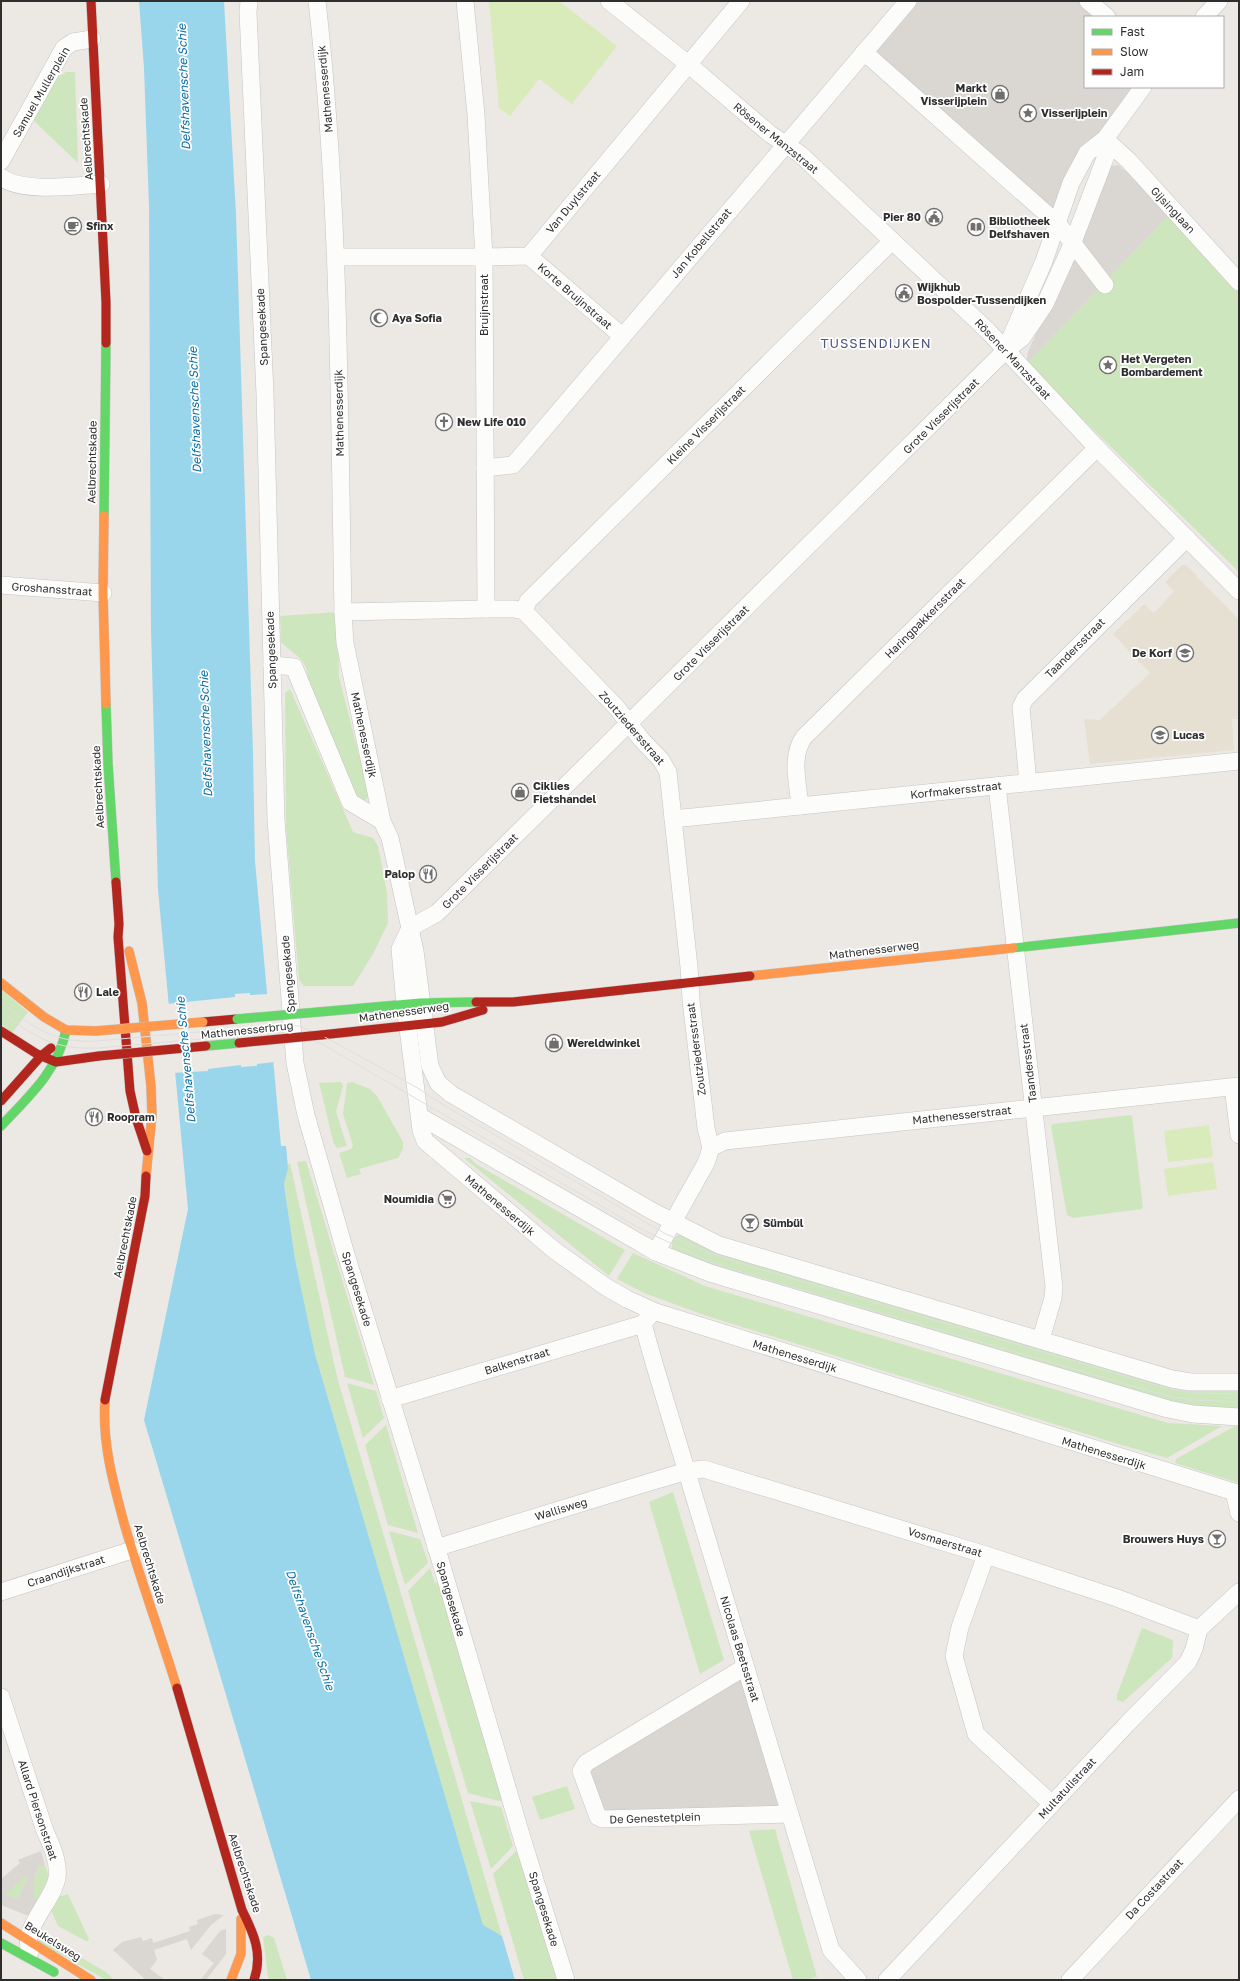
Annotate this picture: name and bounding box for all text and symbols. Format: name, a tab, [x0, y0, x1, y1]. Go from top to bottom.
legend	[1084, 16, 1224, 88]
water label: Delfshavensche Schie	[174, 23, 193, 150]
text: Fast	[1120, 24, 1145, 39]
street label: Samuel Mullerplein	[9, 44, 72, 139]
text: Slow	[1120, 44, 1148, 59]
street label: Mathenesserdijk	[314, 45, 335, 133]
text: Jam	[1120, 64, 1144, 79]
place label: Markt Visserijplein	[920, 81, 988, 107]
shop icon: Markt Visserijplein	[990, 84, 1010, 104]
street label: Aelbrechtskade	[76, 97, 95, 181]
street label: Rösener Manzstraat	[731, 99, 821, 176]
place icon: Visserijplein	[1018, 103, 1038, 123]
place label: Visserijplein	[1041, 106, 1108, 119]
street label: Van Duylstraat	[543, 168, 603, 236]
street label: Gijsinglaan	[1149, 184, 1198, 236]
street label: Jan Kobellstraat	[668, 205, 734, 280]
public building icon: Pier 80	[924, 207, 944, 227]
place label: Pier 80	[883, 210, 921, 223]
place label: Bibliotheek Delfshaven	[989, 214, 1051, 240]
cafe icon: Sfinx	[63, 216, 83, 236]
library icon: Bibliotheek Delfshaven	[966, 217, 986, 237]
place label: Sfinx	[86, 219, 114, 232]
street label: Korte Bruijnstraat	[536, 260, 615, 331]
street label: Bruijnstraat	[477, 274, 490, 336]
place label: Wijkhub Bospolder-Tussendijken	[917, 280, 1047, 306]
public building icon: Wijkhub Bospolder-Tussendijken	[894, 283, 914, 303]
street label: Spangesekade	[253, 288, 270, 366]
mosque icon: Aya Sofia	[369, 308, 389, 328]
place label: Aya Sofia	[392, 311, 442, 324]
street label: Rösener Manzstraat	[973, 316, 1054, 402]
district label: TUSSENDIJKEN	[820, 335, 932, 351]
water label: Delfshavensche Schie	[185, 346, 204, 473]
place label: Het Vergeten Bombardement	[1121, 352, 1203, 378]
place icon: Het Vergeten Bombardement	[1098, 355, 1118, 375]
street label: Mathenesserdijk	[331, 369, 346, 457]
street label: Grote Visserijstraat	[900, 375, 981, 456]
street label: Kleine Visserijstraat	[664, 383, 748, 467]
church icon: New Life 010	[434, 412, 454, 432]
place label: New Life 010	[457, 415, 526, 428]
street label: Aelbrechtskade	[84, 420, 99, 504]
street label: Haringpakkersstraat	[882, 575, 967, 660]
street label: Groshansstraat	[11, 579, 93, 598]
street label: Grote Visserijstraat	[670, 602, 751, 683]
street label: Spangesekade	[263, 611, 278, 689]
street label: Taandersstraat	[1042, 615, 1107, 680]
school or university icon: De Korf	[1175, 643, 1195, 663]
place label: De Korf	[1132, 646, 1172, 659]
water label: Delfshavensche Schie	[196, 670, 215, 797]
street label: Zoutziedersstraat	[597, 688, 668, 767]
street label: Mathenesserdijk	[349, 691, 380, 779]
school or university icon: Lucas	[1150, 725, 1170, 745]
place label: Lucas	[1173, 728, 1205, 741]
street label: Aelbrechtskade	[89, 745, 106, 829]
street label: Korfmakersstraat	[909, 778, 1002, 801]
place label: Ciklies Fietshandel	[533, 779, 596, 805]
shop icon: Ciklies Fietshandel	[510, 782, 530, 802]
street label: Grote Visserijstraat	[439, 830, 520, 911]
restaurant icon: Palop	[418, 864, 438, 884]
place label: Palop	[384, 867, 415, 880]
street label: Spangesekade	[278, 935, 297, 1013]
street label: Mathenesserweg	[828, 938, 920, 961]
restaurant icon: Lale	[73, 982, 93, 1002]
place label: Lale	[96, 985, 119, 998]
water label: Delfshavensche Schie	[172, 995, 198, 1124]
street label: Mathenesserweg	[358, 999, 450, 1024]
street label: Zoutziedersstraat	[683, 1002, 708, 1096]
street label: Mathenesserbrug	[200, 1018, 294, 1041]
street label: Taandersstraat	[1016, 1023, 1039, 1103]
shop icon: Wereldwinkel	[544, 1033, 564, 1053]
place label: Wereldwinkel	[567, 1036, 640, 1049]
street label: Mathenesserstraat	[912, 1103, 1012, 1126]
restaurant icon: Roopram	[84, 1107, 104, 1127]
place label: Roopram	[107, 1110, 155, 1123]
street label: Mathenesserdijk	[463, 1172, 538, 1238]
supermarket icon: Noumidia	[437, 1189, 457, 1209]
place label: Noumidia	[384, 1192, 434, 1205]
street label: Aelbrechtskade	[110, 1195, 139, 1279]
bar icon: Sümbül	[740, 1213, 760, 1233]
place label: Sümbül	[763, 1216, 804, 1229]
street label: Spangesekade	[340, 1250, 375, 1328]
street label: Mathenesserdijk	[751, 1337, 839, 1375]
street label: Balkenstraat	[483, 1344, 551, 1377]
street label: Mathenesserdijk	[1060, 1434, 1148, 1472]
street label: Wallisweg	[533, 1494, 589, 1523]
street label: Aelbrechtskade	[132, 1522, 169, 1605]
street label: Vosmaerstraat	[906, 1524, 984, 1559]
bar icon: Brouwers Huys	[1207, 1529, 1227, 1549]
place label: Brouwers Huys	[1123, 1532, 1204, 1545]
street label: Craandijkstraat	[25, 1552, 106, 1589]
street label: Spangesekade	[435, 1560, 468, 1638]
water label: Delfshavensche Schie	[283, 1568, 338, 1693]
street label: Nicolaas Beetsstraat	[718, 1594, 763, 1703]
street label: Multatulistraat	[1035, 1754, 1098, 1821]
street label: Allard Piersonstraat	[16, 1758, 61, 1862]
street label: De Genestetplein	[609, 1809, 701, 1826]
street label: Aelbrechtskade	[226, 1831, 264, 1914]
street label: Da Costastraat	[1122, 1856, 1185, 1922]
street label: Spangesekade	[527, 1870, 562, 1948]
street label: Beukelsweg	[23, 1918, 84, 1963]

